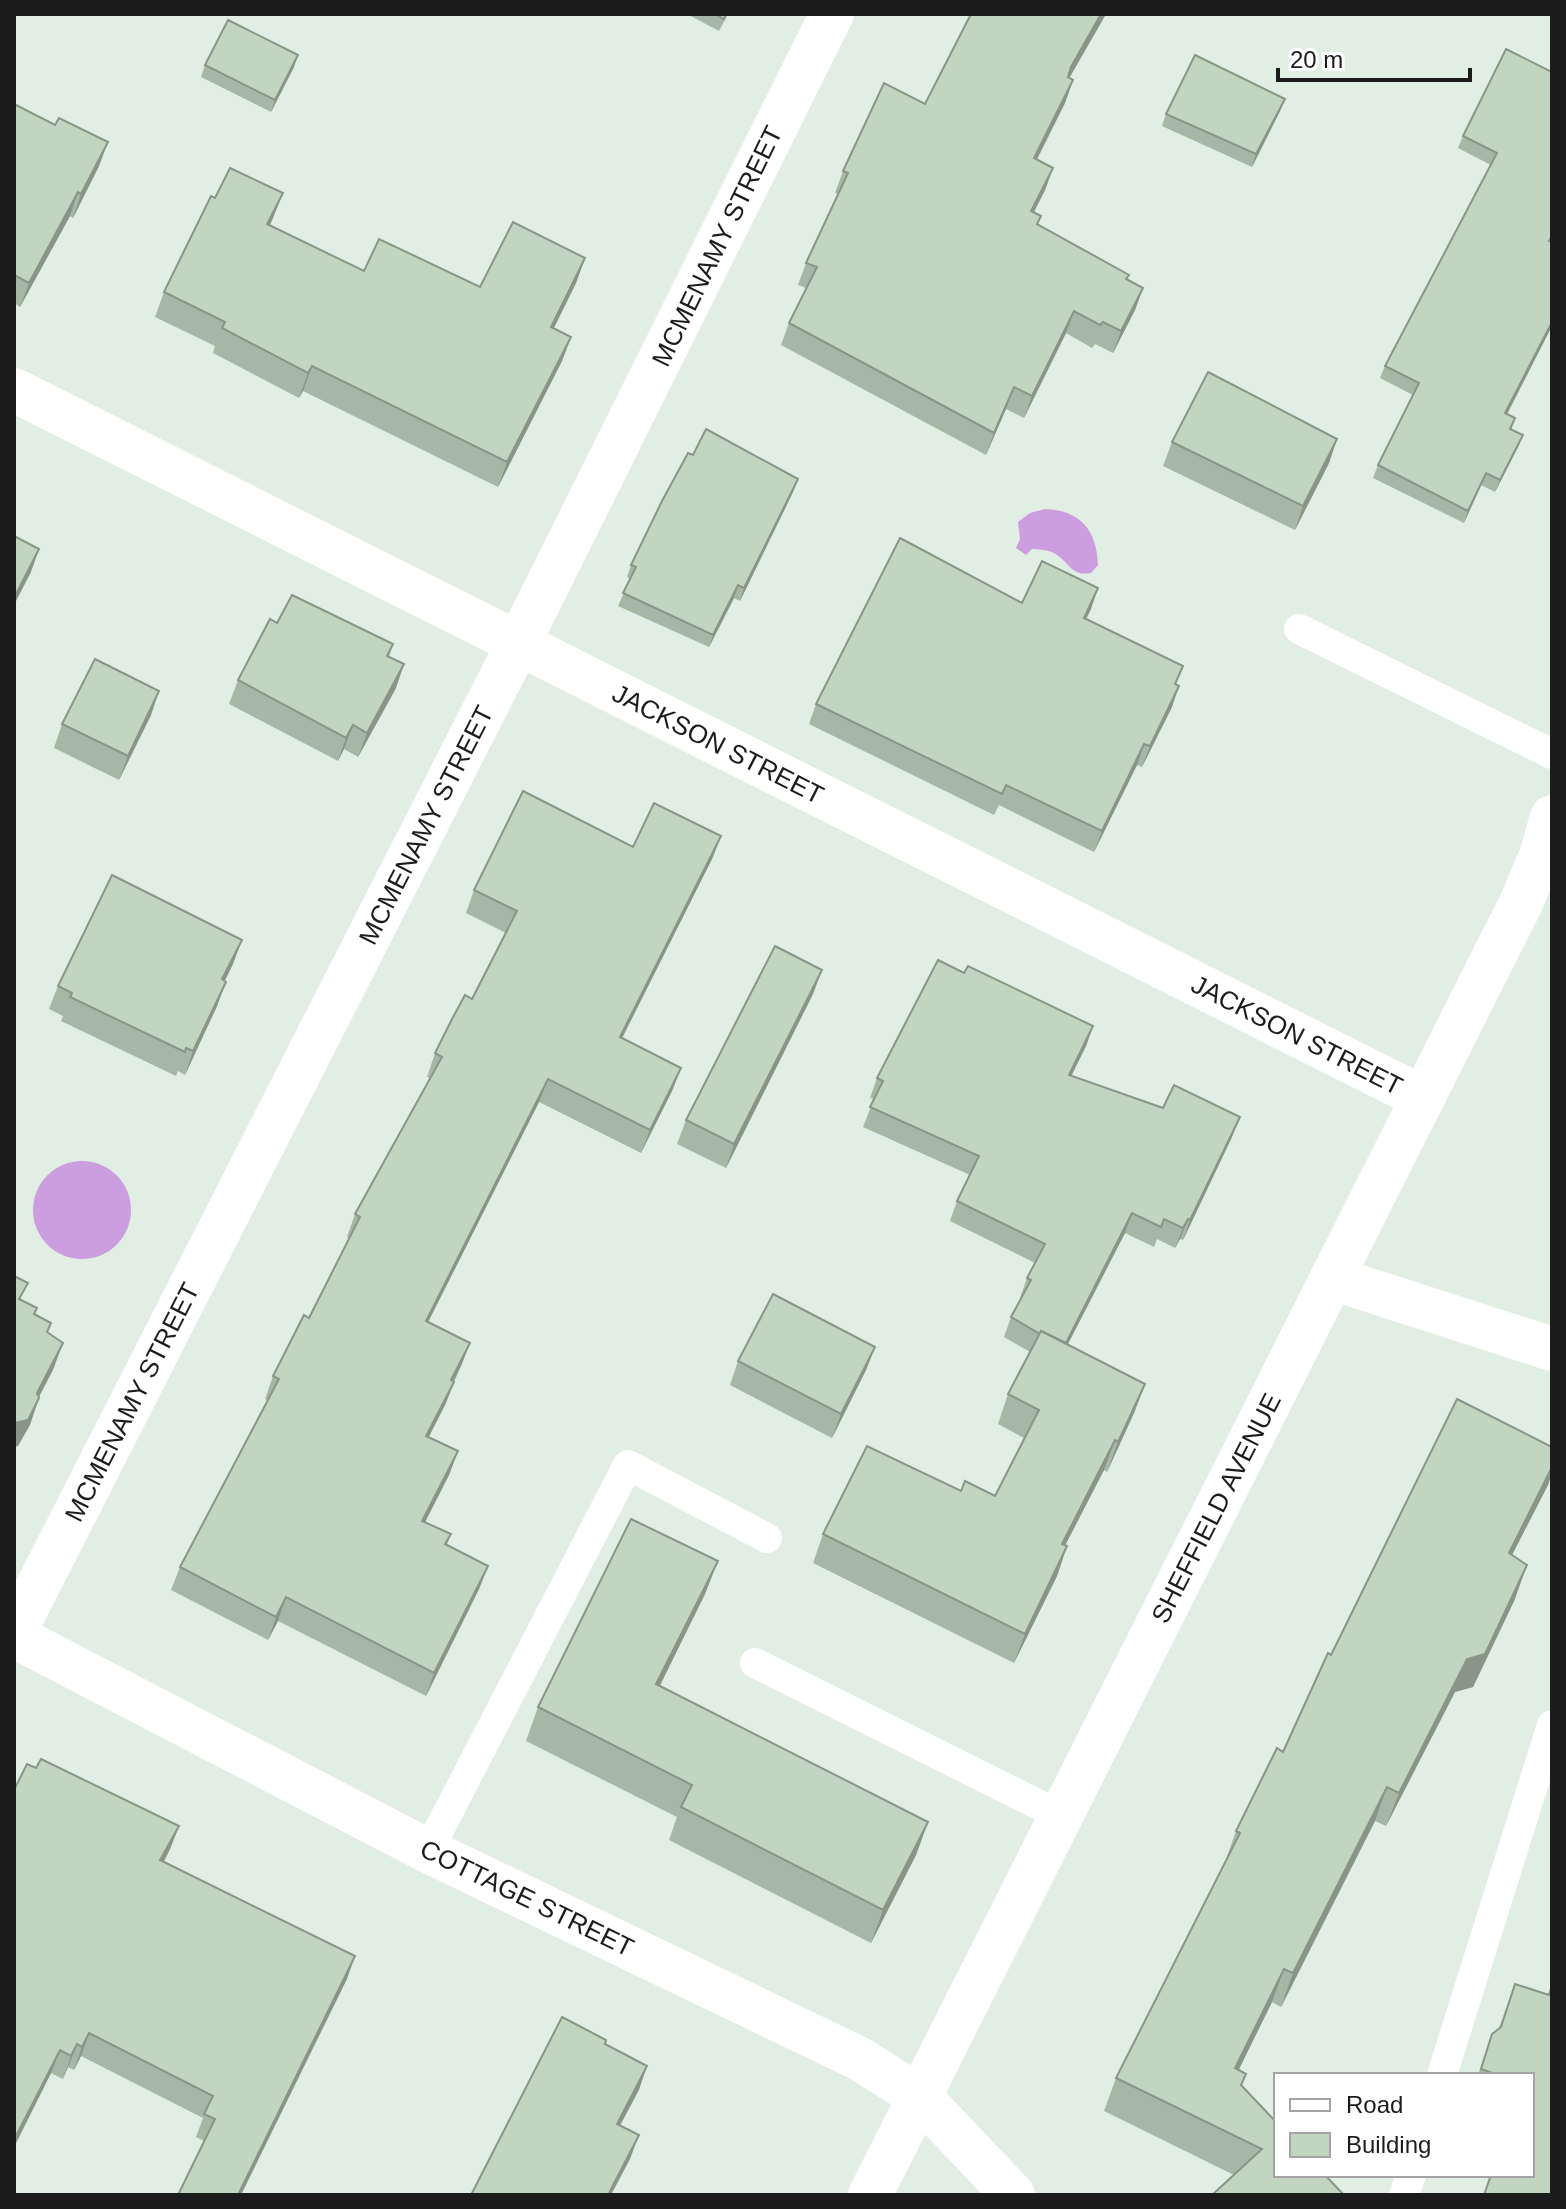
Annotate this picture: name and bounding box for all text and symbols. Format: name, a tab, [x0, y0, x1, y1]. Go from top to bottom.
scale bar	[1278, 32, 1470, 82]
text: 20 m	[1290, 46, 1343, 73]
street label: MCMENAMY STREET	[646, 121, 788, 371]
street label: JACKSON STREET	[608, 678, 829, 810]
street label: MCMENAMY STREET	[353, 701, 499, 949]
street label: JACKSON STREET	[1187, 969, 1408, 1101]
street label: MCMENAMY STREET	[59, 1278, 205, 1526]
street label: SHEFFIELD AVENUE	[1145, 1388, 1287, 1628]
street label: COTTAGE STREET	[415, 1833, 639, 1963]
legend	[1274, 2073, 1534, 2177]
text: Road	[1346, 2091, 1403, 2118]
text: Building	[1346, 2131, 1431, 2158]

